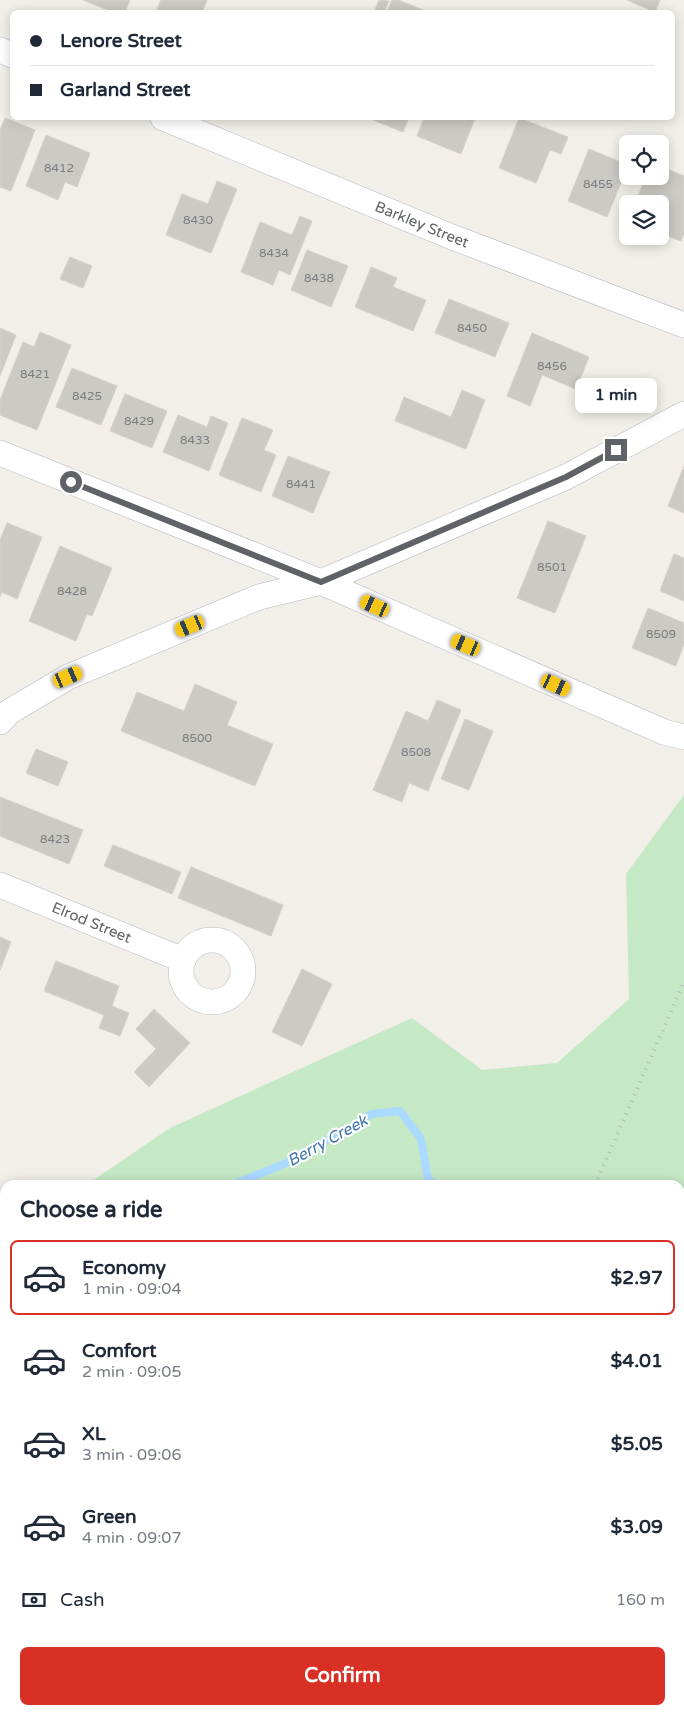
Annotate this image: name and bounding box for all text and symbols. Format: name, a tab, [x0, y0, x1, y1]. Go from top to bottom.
text: Lenore Street	[60, 30, 182, 52]
text: Garland Street	[60, 79, 191, 101]
map controls	[619, 135, 669, 245]
button: locate	[619, 135, 669, 185]
house number: 8412	[44, 161, 74, 175]
house number: 8455	[583, 177, 613, 191]
button: layers	[619, 195, 669, 245]
street label: Barkley Street	[372, 197, 472, 252]
house number: 8430	[183, 213, 214, 227]
house number: 8434	[259, 246, 290, 260]
house number: 8438	[304, 271, 334, 285]
house number: 8450	[457, 321, 488, 335]
house number: 8456	[537, 359, 567, 373]
house number: 8421	[20, 367, 50, 381]
callout: 1 min	[575, 378, 657, 412]
text: 1 min	[595, 385, 637, 405]
house number: 8425	[72, 389, 102, 403]
house number: 8429	[124, 414, 154, 428]
house number: 8433	[180, 433, 210, 447]
route end	[605, 439, 627, 461]
route start	[60, 471, 82, 493]
house number: 8441	[286, 477, 316, 491]
house number: 8501	[537, 560, 567, 574]
house number: 8428	[57, 584, 87, 598]
car	[358, 593, 391, 619]
car	[173, 613, 206, 639]
house number: 8509	[646, 627, 676, 641]
car	[449, 632, 482, 658]
car	[51, 664, 84, 690]
car	[539, 672, 572, 698]
house number: 8500	[182, 731, 213, 745]
house number: 8508	[401, 745, 431, 759]
house number: 8423	[40, 832, 70, 846]
street label: Elrod Street	[49, 898, 134, 947]
water label: Berry Creek	[284, 1110, 372, 1171]
text: Choose a ride	[20, 1197, 163, 1223]
icon: car	[22, 1255, 67, 1300]
text: Economy	[82, 1257, 166, 1279]
text: $2.97	[611, 1267, 663, 1289]
text: 1 min · 09:04	[82, 1279, 181, 1299]
icon: car	[22, 1338, 67, 1383]
text: Comfort	[82, 1340, 156, 1362]
text: $4.01	[611, 1350, 663, 1372]
text: 2 min · 09:05	[82, 1362, 181, 1382]
icon: car	[22, 1421, 67, 1466]
text: XL	[82, 1423, 106, 1445]
text: $5.05	[611, 1433, 663, 1455]
text: 3 min · 09:06	[82, 1445, 181, 1465]
icon: car	[22, 1504, 67, 1549]
text: Green	[82, 1506, 136, 1528]
text: $3.09	[611, 1516, 663, 1538]
text: 4 min · 09:07	[82, 1528, 181, 1548]
icon: cash	[20, 1586, 48, 1614]
text: Cash	[60, 1589, 105, 1611]
text: 160 m	[616, 1590, 665, 1610]
button: Confirm	[20, 1647, 665, 1705]

